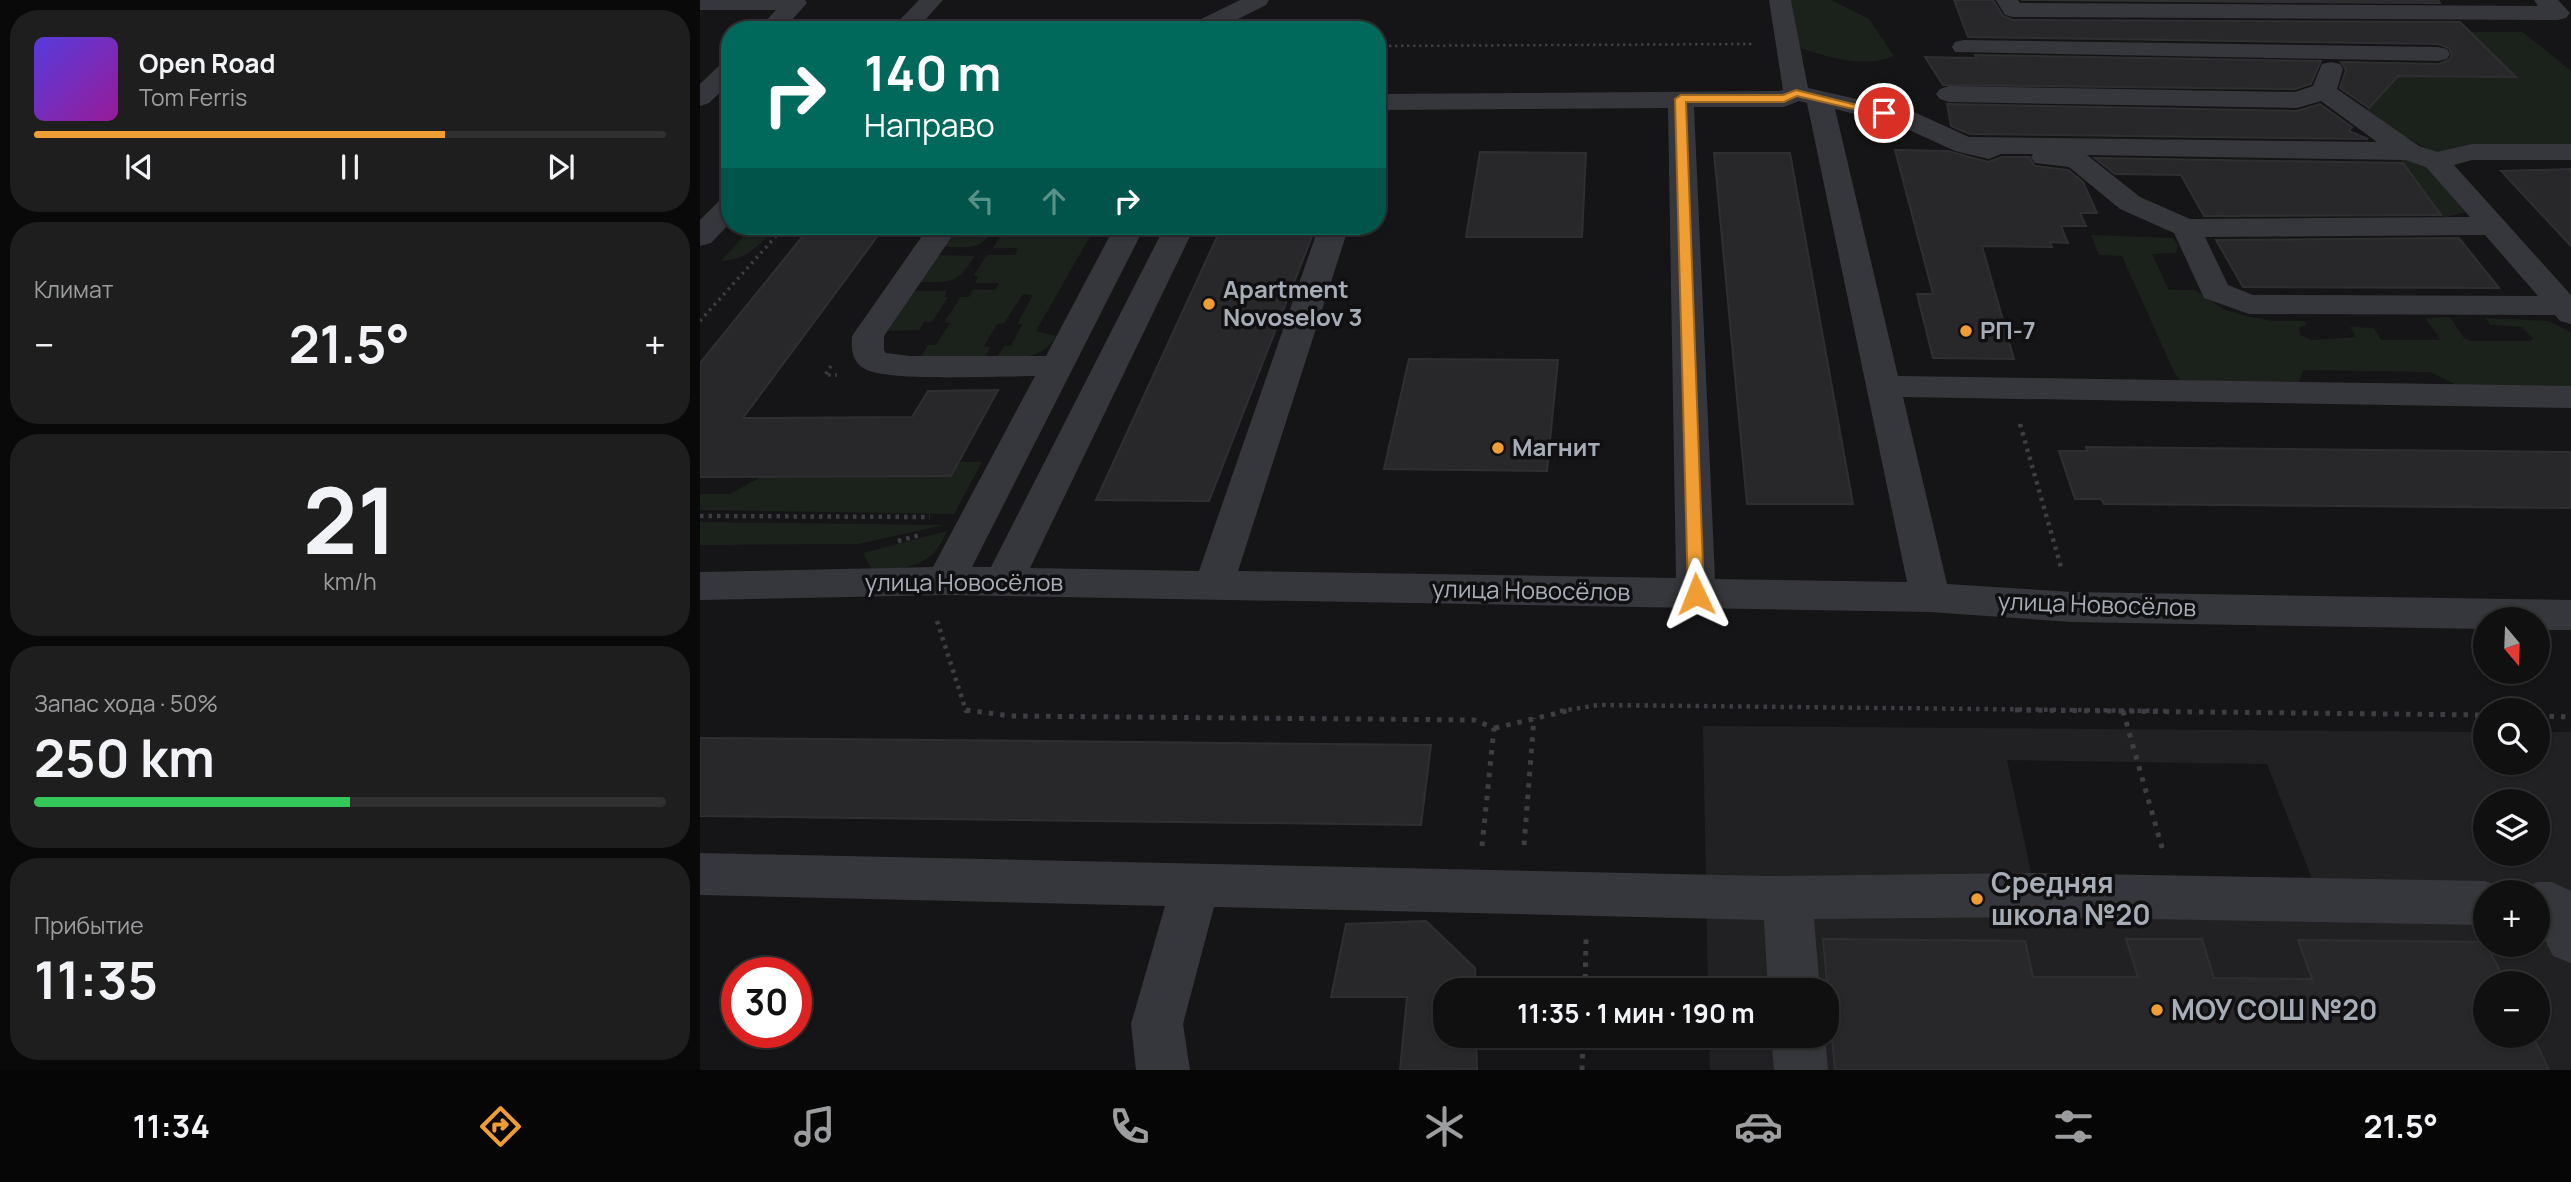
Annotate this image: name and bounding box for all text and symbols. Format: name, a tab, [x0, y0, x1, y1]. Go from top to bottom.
text: 140 m	[864, 39, 1001, 106]
text: Open Road	[139, 45, 275, 81]
icon: right	[749, 49, 840, 140]
text: Tom Ferris	[139, 81, 247, 113]
pin	[1854, 83, 1914, 143]
icon: arrive	[1865, 94, 1903, 132]
text: Направо	[864, 103, 995, 147]
icon: previous	[120, 148, 158, 186]
icon: pause	[331, 148, 369, 186]
icon: next	[542, 148, 580, 186]
icon: left	[962, 182, 1000, 220]
icon: ahead	[1035, 182, 1073, 220]
icon: right	[1108, 182, 1146, 220]
place label: Apartment Novoselov 3	[1223, 272, 1362, 333]
text: Климат	[34, 273, 113, 305]
marker: Apartment Novoselov 3	[1201, 296, 1217, 312]
text: 21.5°	[289, 308, 410, 379]
place label: РП-7	[1980, 313, 2036, 346]
text: −	[34, 318, 55, 370]
text: +	[644, 318, 666, 370]
marker: РП-7	[1958, 323, 1974, 339]
place label: Магнит	[1512, 430, 1600, 463]
marker: Магнит	[1490, 440, 1506, 456]
text: 21	[303, 457, 397, 581]
position arrow	[1659, 557, 1733, 631]
text: km/h	[323, 565, 377, 597]
street label: улица Новосёлов	[865, 565, 1063, 598]
street label: улица Новосёлов	[1432, 571, 1631, 608]
street label: улица Новосёлов	[1997, 584, 2197, 623]
north arrow	[2473, 607, 2550, 684]
map controls	[2473, 607, 2550, 1048]
text: Запас хода · 50%	[34, 687, 218, 719]
button: search	[2473, 698, 2550, 775]
text: 250 km	[34, 722, 215, 793]
button: layers	[2473, 789, 2550, 866]
place label: Средняя школа №20	[1991, 863, 2151, 933]
button: +	[2473, 880, 2550, 957]
marker: Средняя школа №20	[1969, 891, 1985, 907]
text: Прибытие	[34, 909, 144, 941]
text: 11:35	[34, 944, 158, 1015]
speed limit sign: 30	[721, 957, 812, 1048]
button: −	[2473, 971, 2550, 1048]
place label: МОУ СОШ №20	[2171, 990, 2377, 1028]
text: 11:35 · 1 мин · 190 m	[1517, 995, 1755, 1031]
marker: МОУ СОШ №20	[2149, 1002, 2165, 1018]
icon: directions	[476, 1102, 525, 1151]
icon: music	[790, 1102, 839, 1151]
icon: phone	[1105, 1102, 1154, 1151]
icon: climate	[1420, 1102, 1469, 1151]
icon: car	[1734, 1102, 1783, 1151]
icon: filters	[2049, 1102, 2098, 1151]
text: 11:34	[133, 1104, 210, 1148]
text: 21.5°	[2364, 1104, 2438, 1148]

